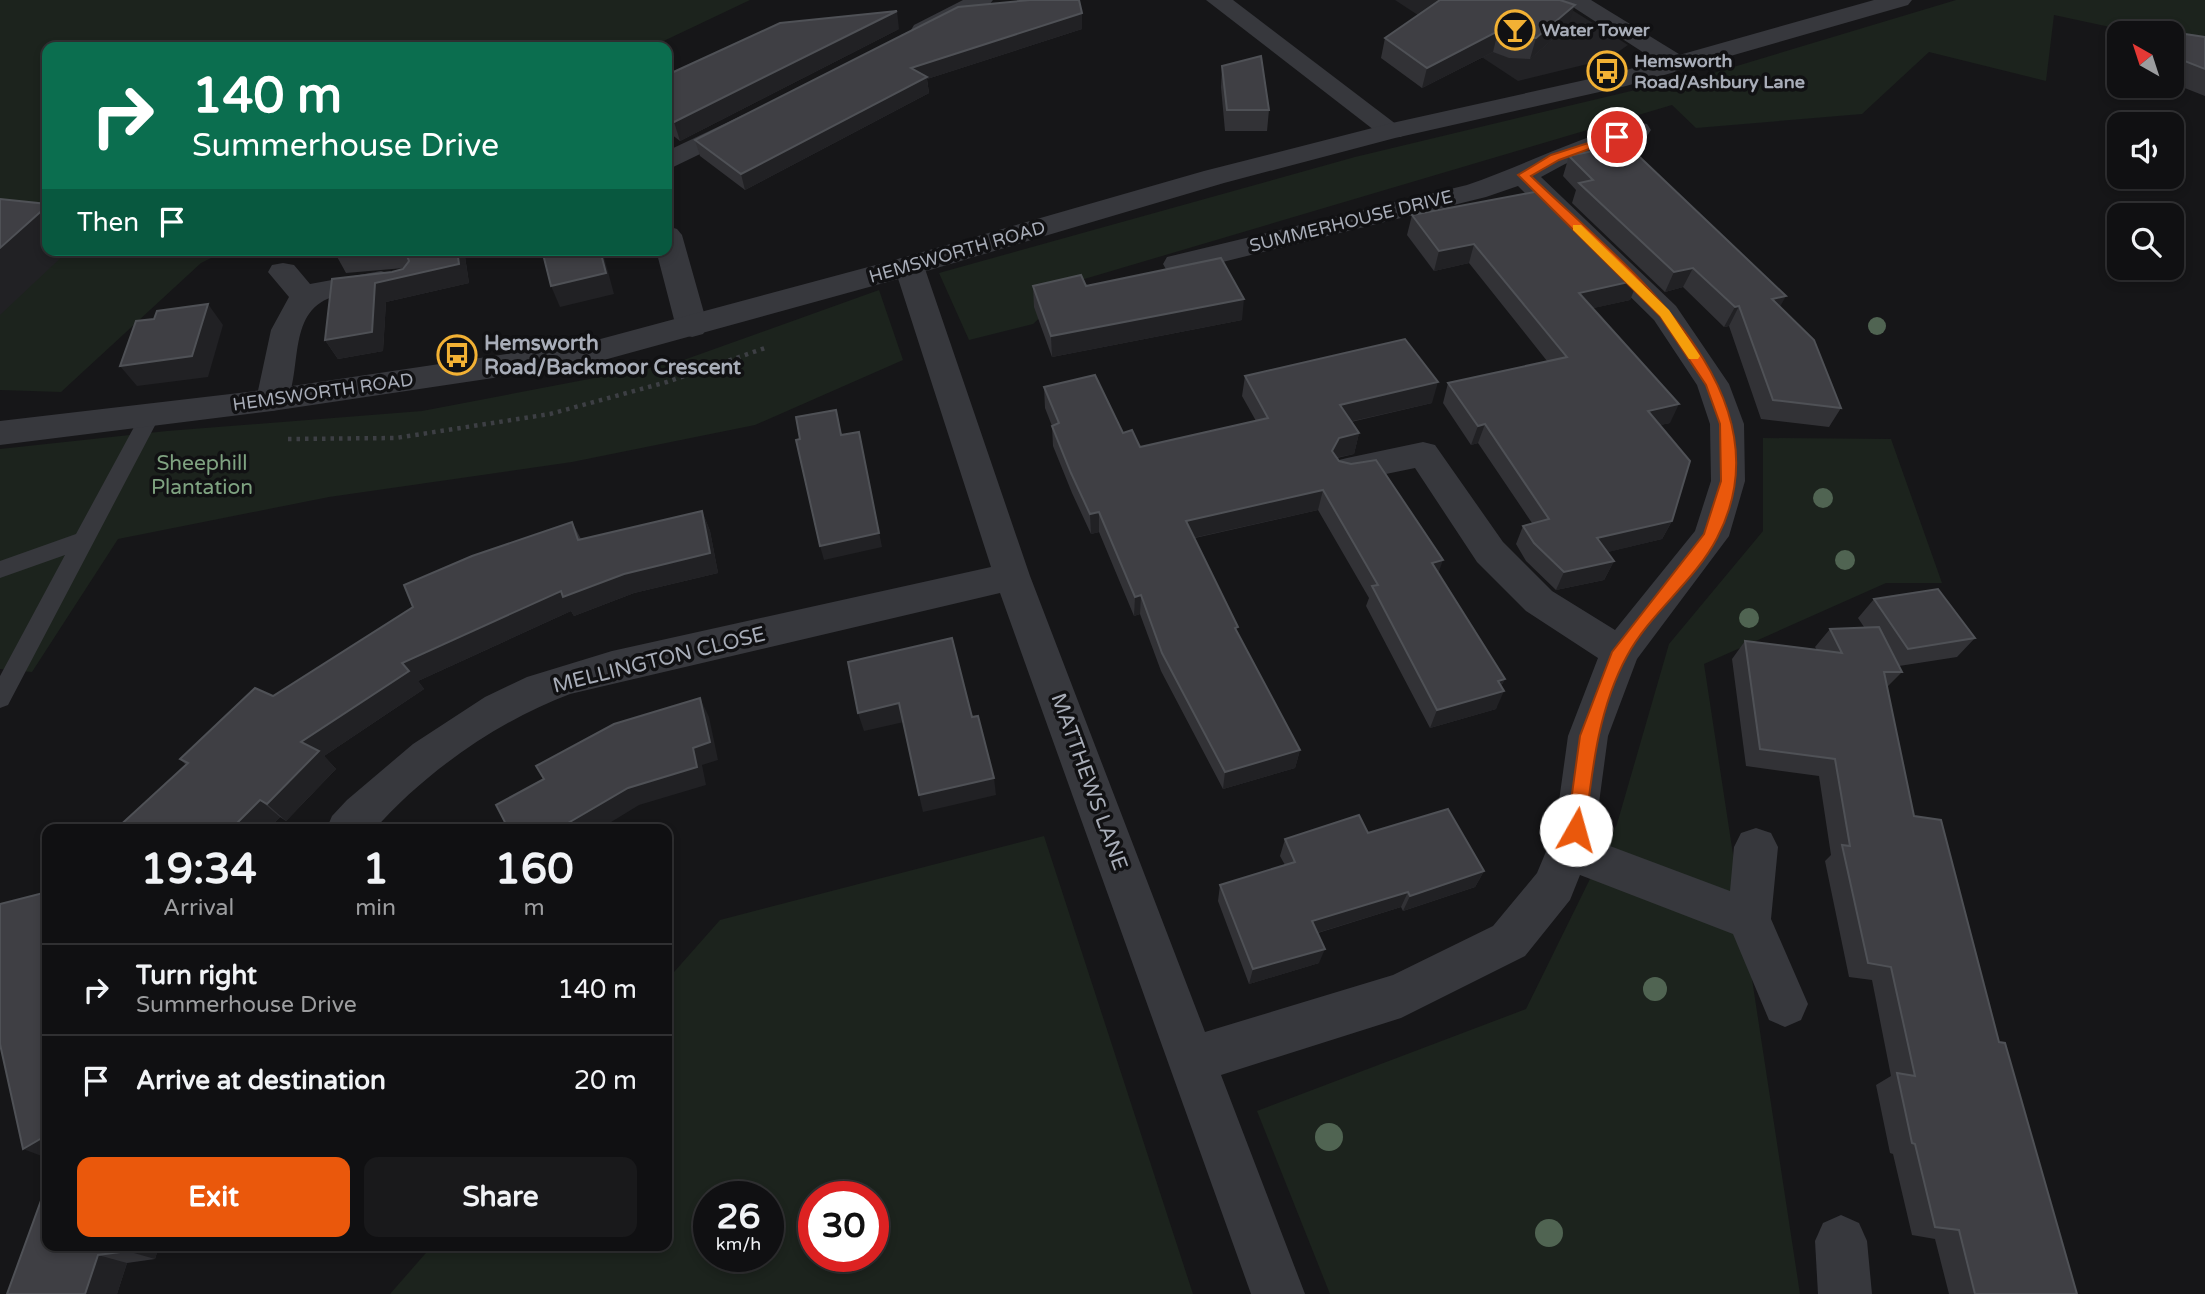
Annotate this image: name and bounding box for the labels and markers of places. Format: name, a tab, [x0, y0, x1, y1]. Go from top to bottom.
bar icon: Water Tower	[1494, 9, 1536, 51]
place label: Water Tower	[1542, 19, 1651, 41]
bus stop icon: Hemsworth Road/Ashbury Lane	[1586, 50, 1628, 92]
place label: Hemsworth Road/Ashbury Lane	[1634, 50, 1805, 93]
pin	[1587, 107, 1647, 167]
place label: Hemsworth Road/Backmoor Crescent	[484, 331, 741, 380]
bus stop icon: Hemsworth Road/Backmoor Crescent	[436, 334, 478, 376]

